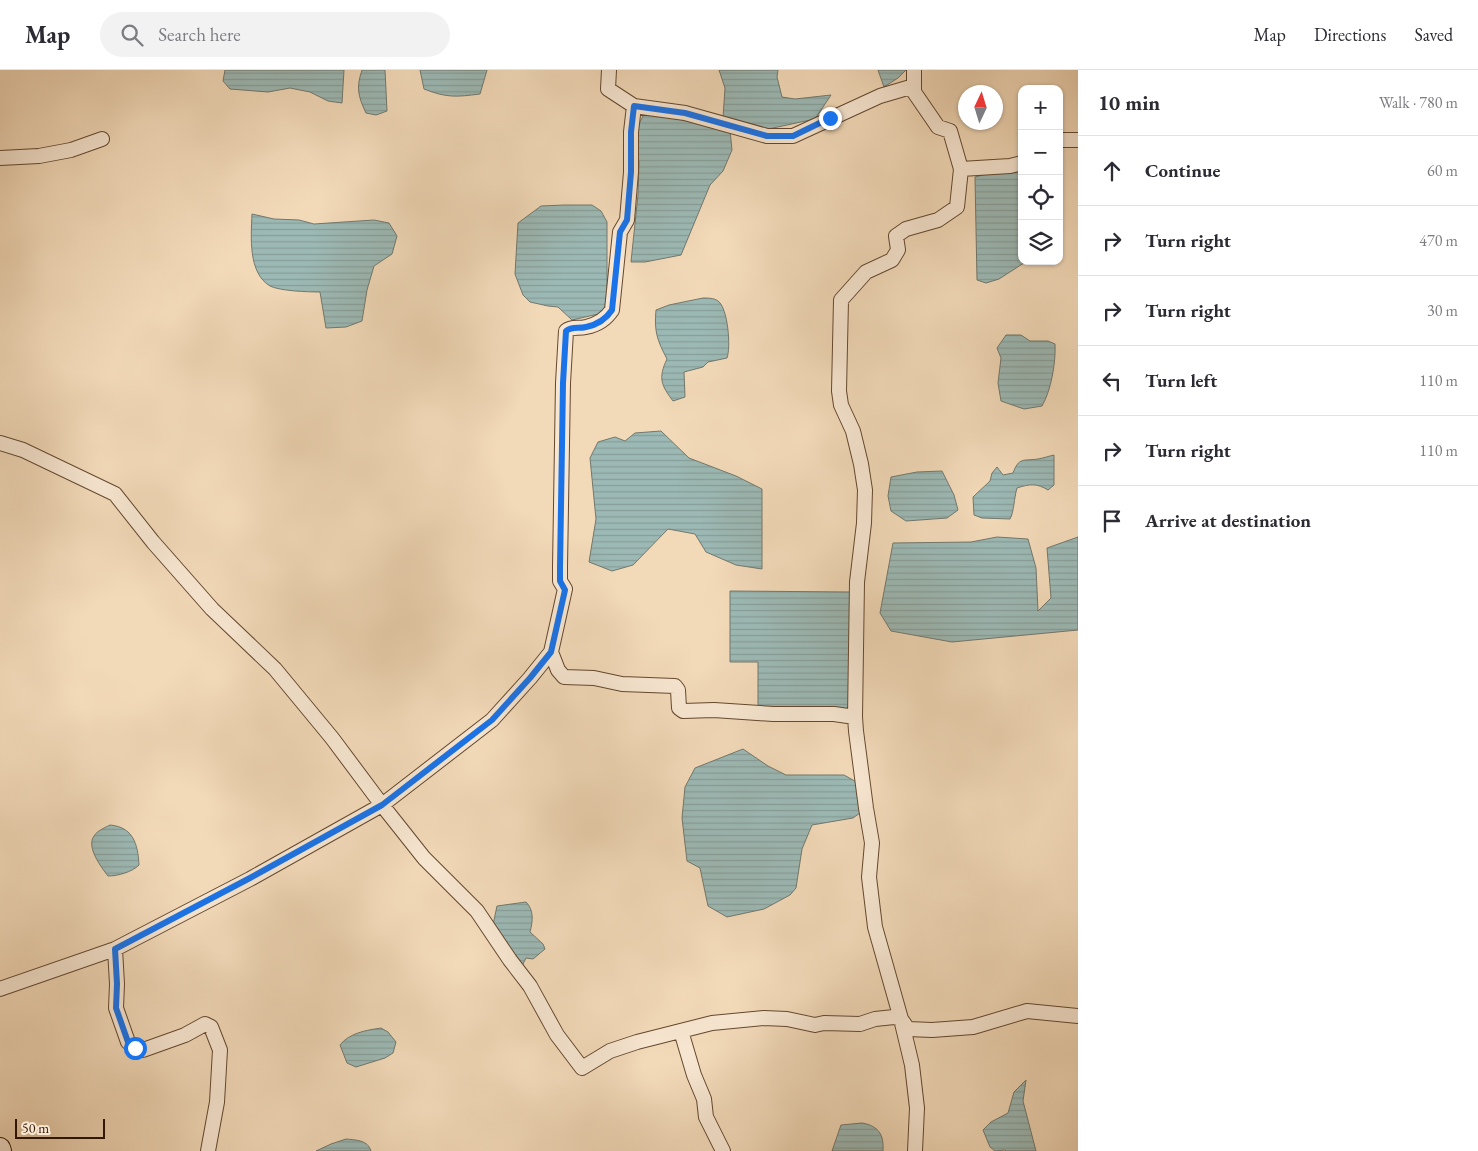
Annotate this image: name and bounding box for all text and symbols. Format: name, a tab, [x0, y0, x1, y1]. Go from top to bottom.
search box	[100, 12, 450, 57]
text: Map	[25, 19, 70, 50]
icon: search	[118, 21, 146, 49]
text: Search here	[158, 22, 241, 47]
text: Map	[1254, 23, 1286, 46]
text: Directions	[1314, 23, 1386, 46]
text: Saved	[1414, 23, 1453, 46]
north arrow	[958, 85, 1003, 130]
map controls	[1018, 85, 1063, 265]
button: +	[1018, 85, 1063, 130]
text: 10 min	[1098, 89, 1160, 116]
text: Walk · 780 m	[1379, 92, 1458, 113]
route end	[819, 107, 842, 130]
button: −	[1018, 130, 1063, 175]
icon: ahead	[1098, 157, 1126, 185]
text: Continue	[1145, 158, 1220, 183]
text: 60 m	[1427, 160, 1458, 181]
button: locate	[1018, 175, 1063, 220]
button: layers	[1018, 220, 1063, 265]
icon: right	[1098, 227, 1126, 255]
text: Turn right	[1145, 228, 1231, 253]
text: 470 m	[1419, 230, 1458, 251]
icon: right	[1098, 297, 1126, 325]
text: Turn right	[1145, 298, 1231, 323]
text: 30 m	[1427, 300, 1458, 321]
icon: left	[1098, 367, 1126, 395]
text: Turn left	[1145, 368, 1217, 393]
text: 110 m	[1419, 370, 1458, 391]
icon: right	[1098, 437, 1126, 465]
text: Turn right	[1145, 438, 1231, 463]
text: 110 m	[1419, 440, 1458, 461]
icon: arrive	[1098, 507, 1126, 535]
text: Arrive at destination	[1145, 508, 1311, 533]
route start	[124, 1037, 147, 1060]
scale bar	[15, 1116, 105, 1139]
text: 50 m	[22, 1119, 49, 1137]

